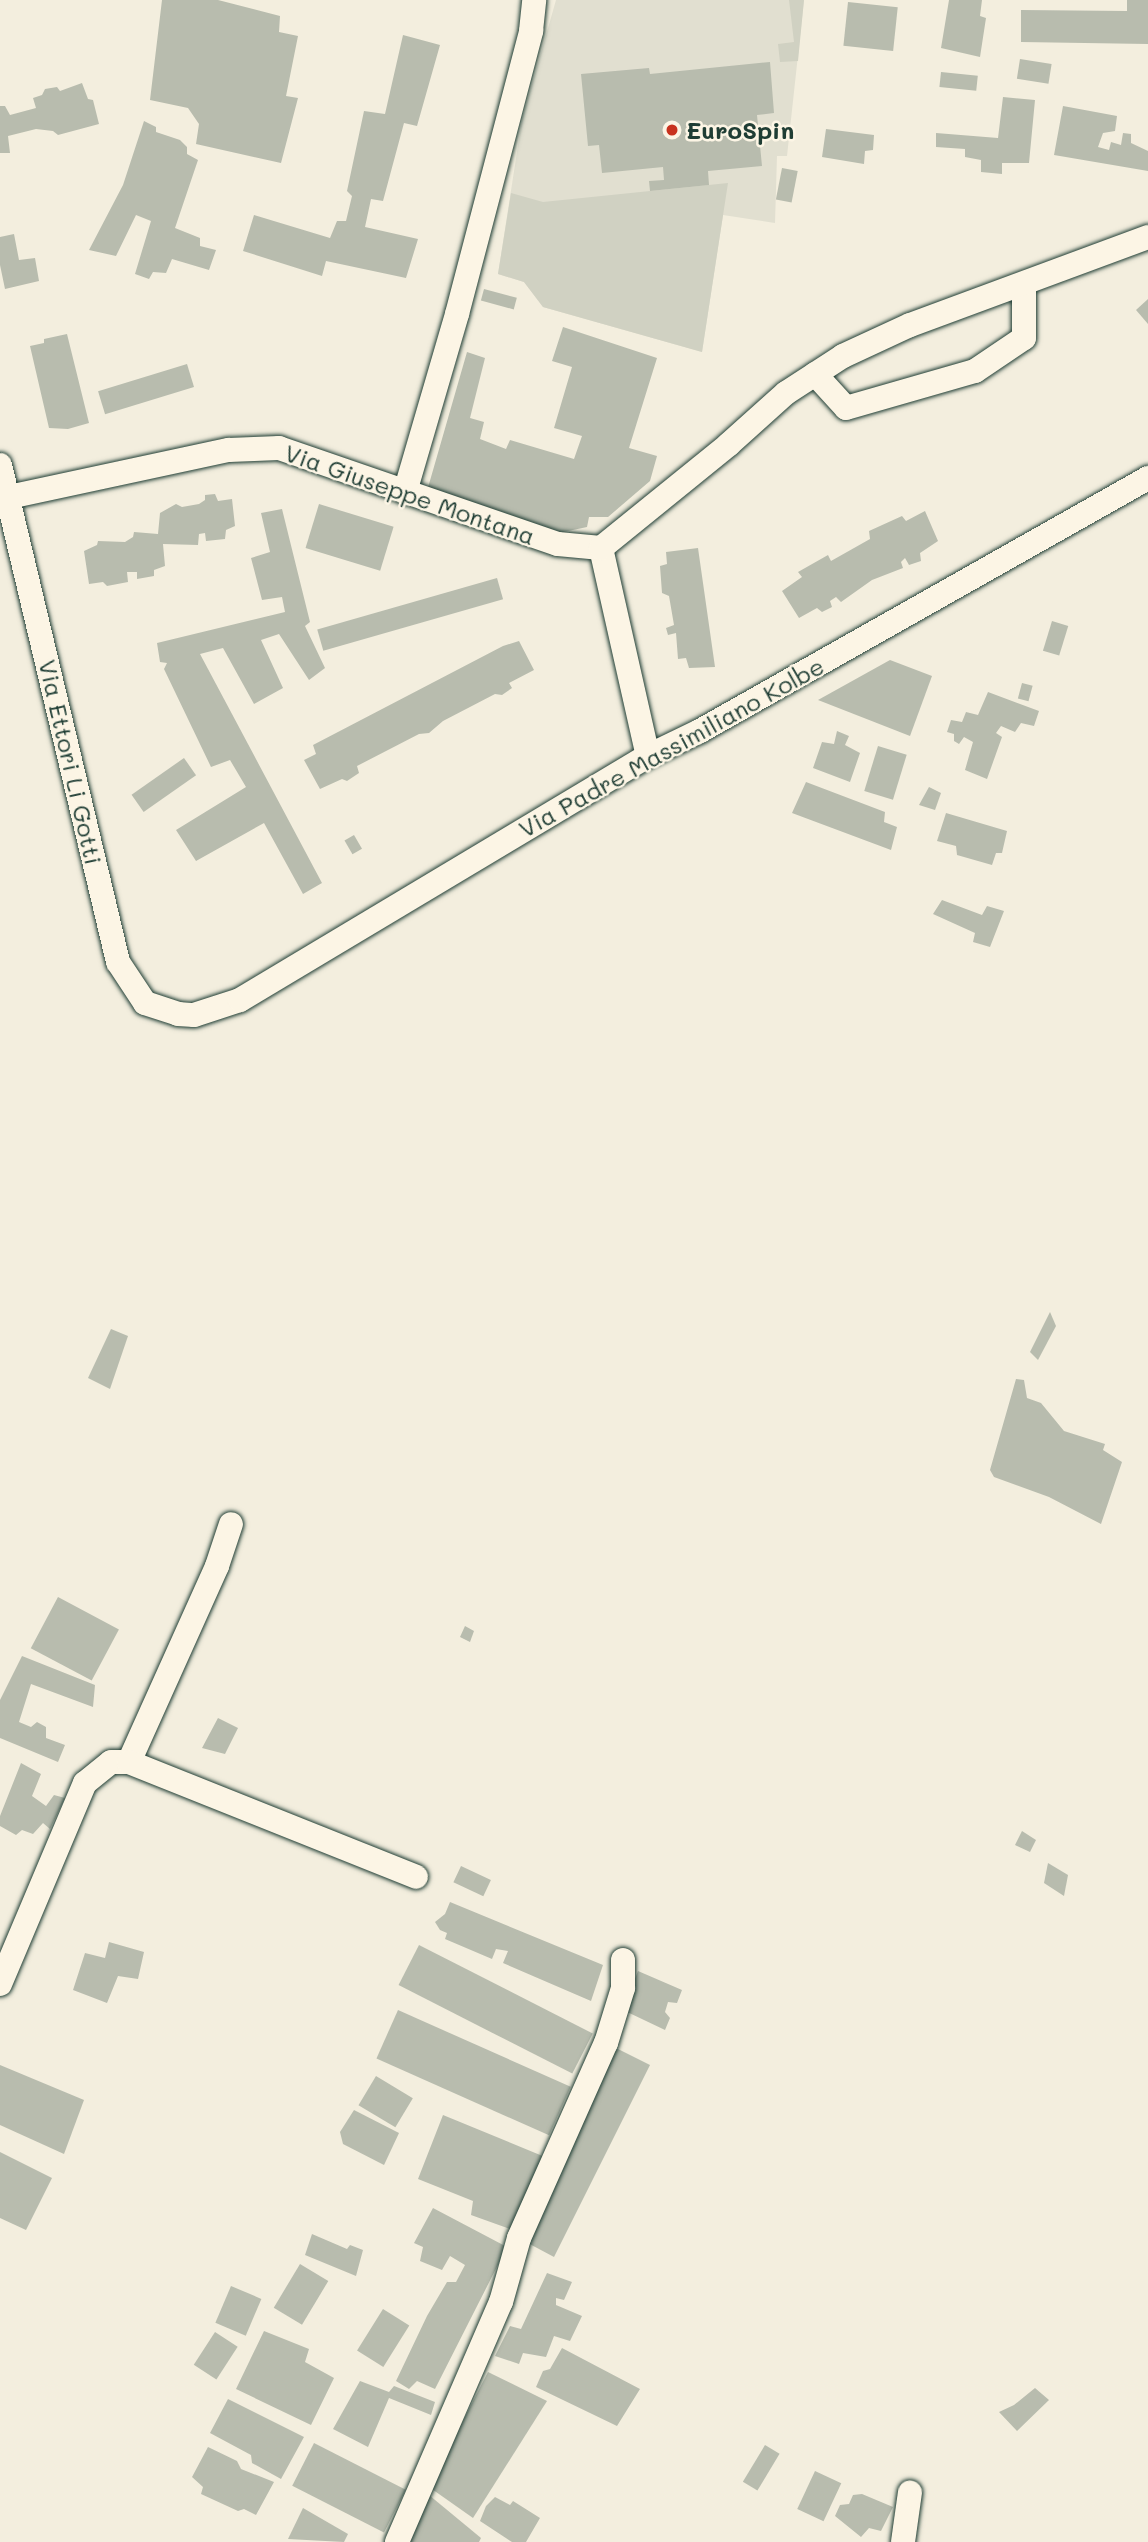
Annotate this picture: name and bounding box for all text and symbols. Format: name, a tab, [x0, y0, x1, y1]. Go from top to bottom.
place label: EuroSpin	[686, 116, 794, 144]
marker: EuroSpin	[664, 122, 680, 138]
street label: Via Giuseppe Montana	[281, 438, 539, 550]
street label: Via Padre Massimiliano Kolbe	[513, 651, 829, 843]
street label: Via Ettori Li Gotti	[33, 657, 109, 867]

